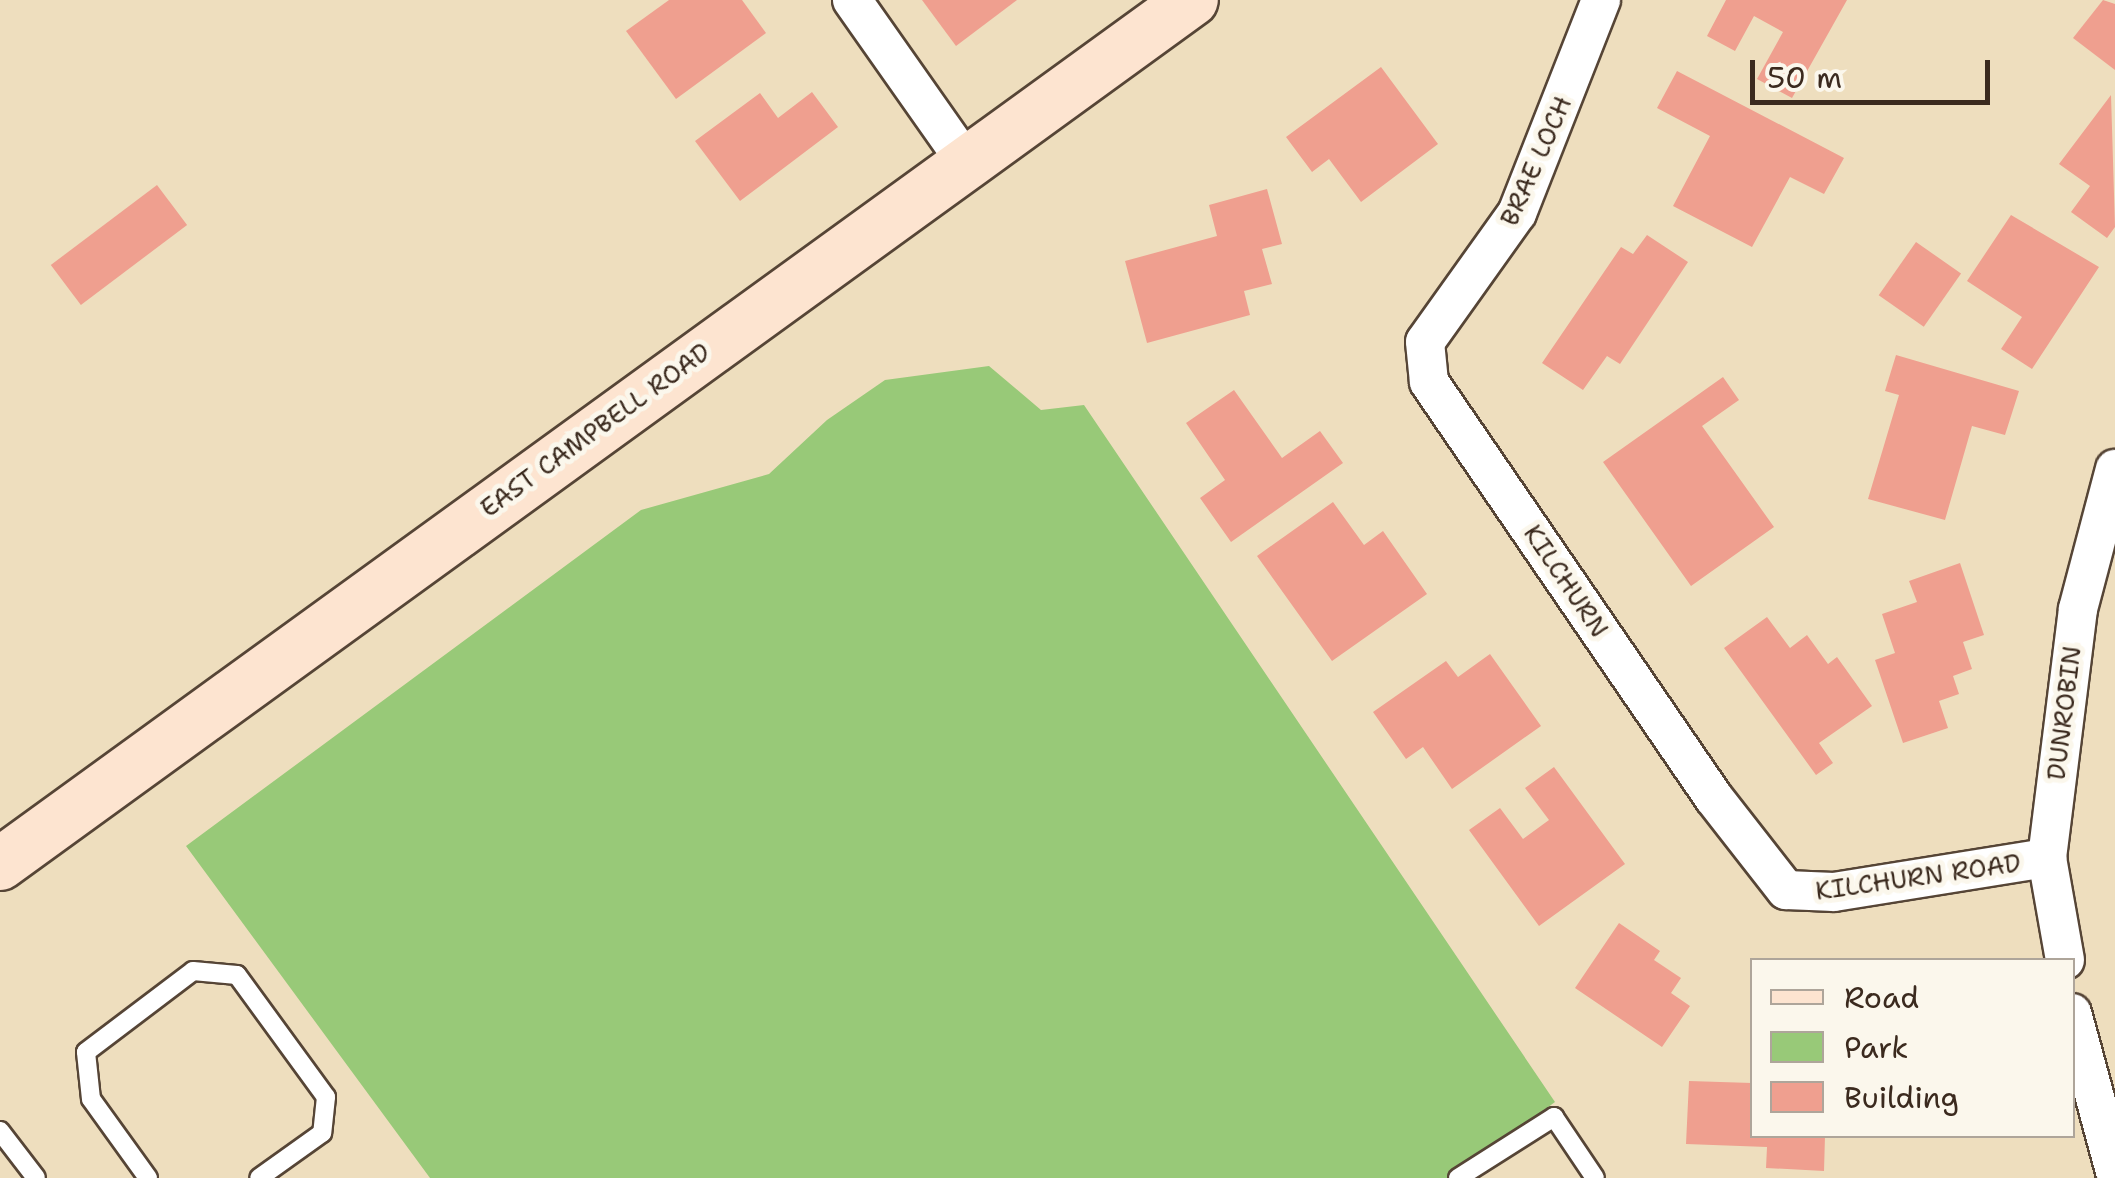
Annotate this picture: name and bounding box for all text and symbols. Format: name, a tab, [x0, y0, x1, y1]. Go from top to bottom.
scale bar	[1755, 40, 1995, 102]
text: 50 m	[1767, 57, 1842, 98]
street label: BRAE LOCH	[1494, 92, 1578, 230]
street label: EAST CAMPBELL ROAD	[474, 337, 716, 523]
street label: KILCHURN	[1517, 519, 1615, 643]
street label: DUNROBIN	[2041, 644, 2087, 782]
street label: KILCHURN ROAD	[1813, 848, 2023, 906]
legend	[1750, 958, 2075, 1138]
text: Road	[1844, 977, 1919, 1018]
text: Park	[1844, 1027, 1908, 1068]
text: Building	[1844, 1077, 1959, 1118]

